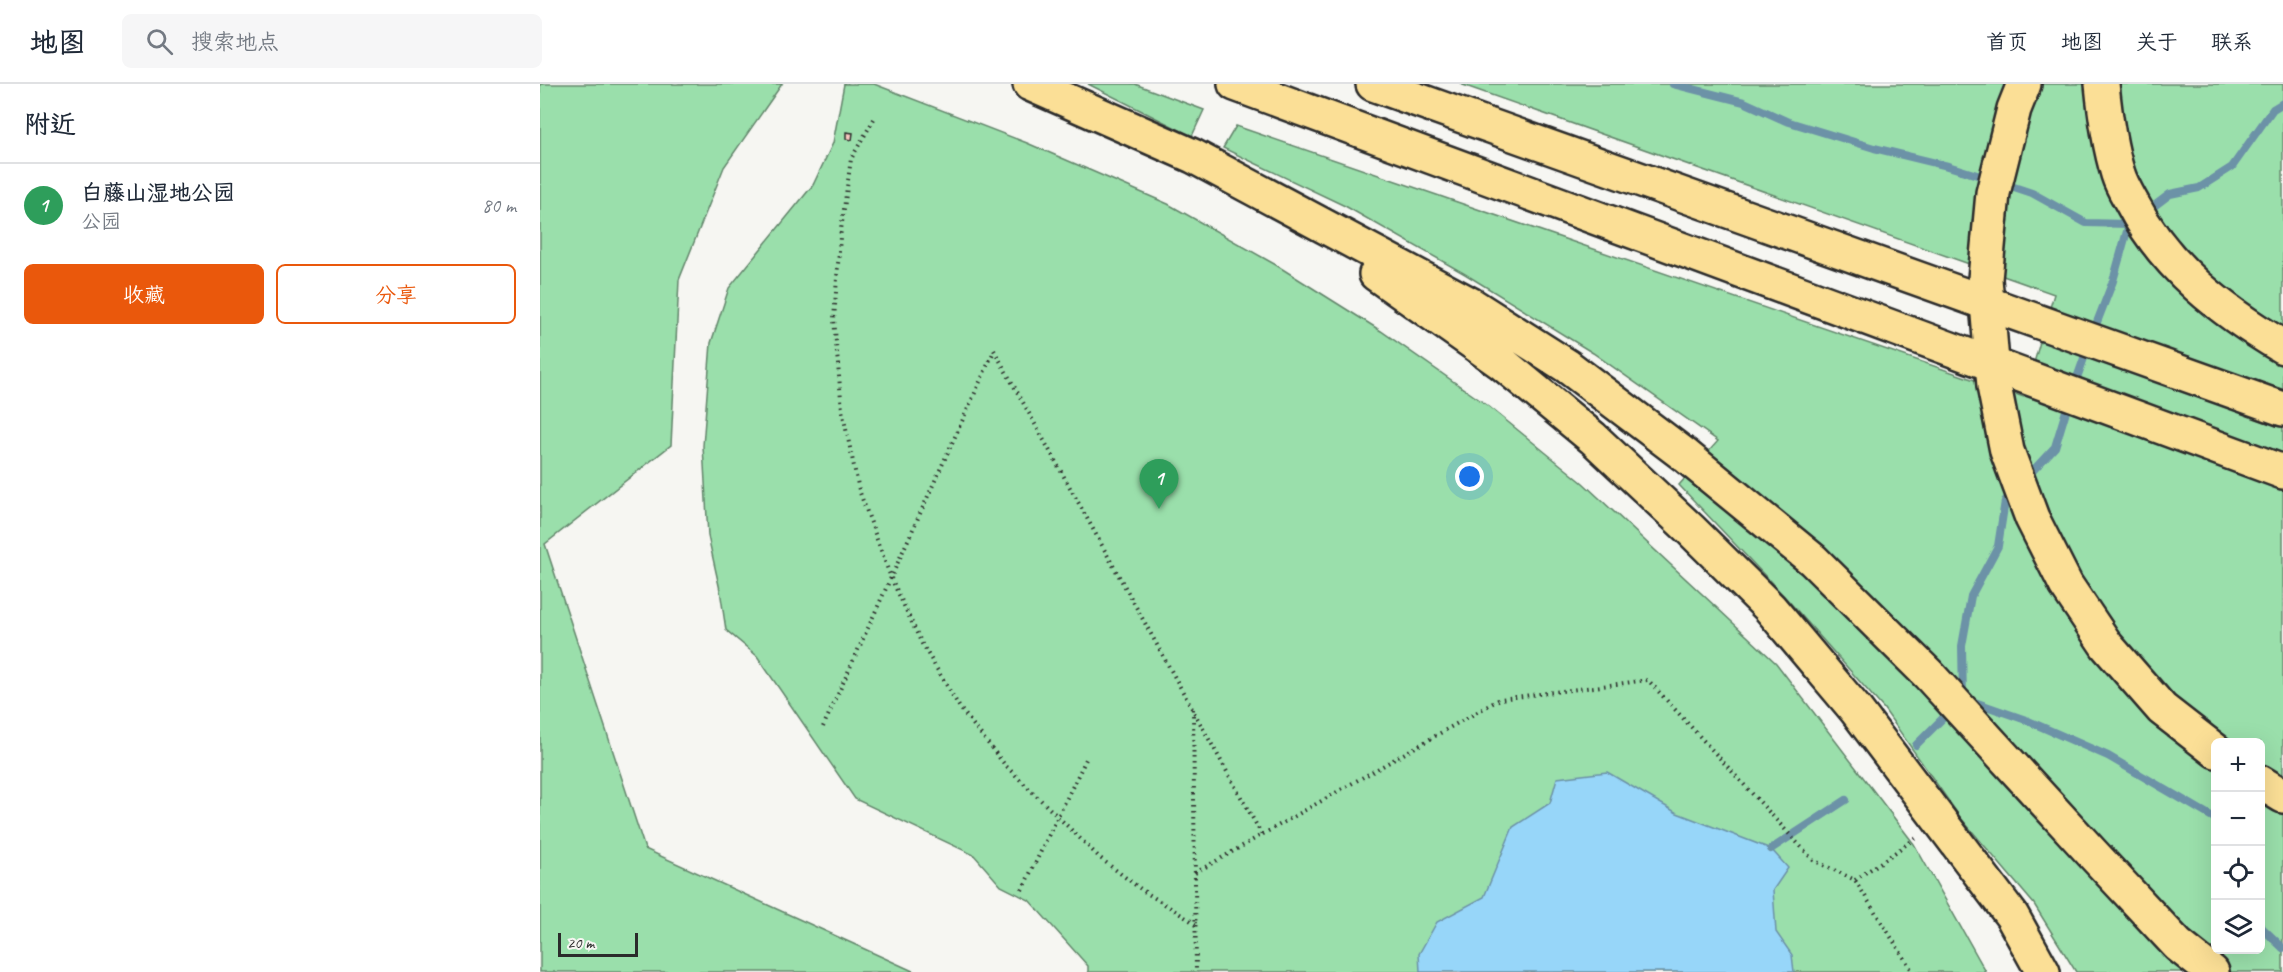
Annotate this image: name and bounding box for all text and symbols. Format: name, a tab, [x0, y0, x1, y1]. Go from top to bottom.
search box	[122, 14, 542, 68]
text: 地图	[30, 25, 86, 60]
icon: search	[143, 25, 176, 58]
text: 搜索地点	[191, 28, 279, 56]
text: 首页	[1986, 29, 2028, 55]
text: 地图	[2061, 29, 2103, 55]
text: 关于	[2136, 29, 2178, 55]
text: 联系	[2211, 29, 2253, 55]
text: 附近	[24, 108, 76, 141]
text: 白藤山湿地公园	[81, 179, 235, 207]
text: 1	[39, 193, 48, 218]
text: 80 m	[482, 193, 516, 218]
text: 公园	[81, 209, 121, 234]
button: 收藏	[24, 264, 264, 324]
button: 分享	[276, 264, 516, 324]
pin: 1	[1140, 460, 1178, 509]
your location	[1455, 462, 1484, 491]
map controls	[2211, 738, 2265, 954]
button: +	[2211, 738, 2265, 792]
button: −	[2211, 792, 2265, 846]
button: locate	[2211, 846, 2265, 900]
button: layers	[2211, 900, 2265, 954]
scale bar	[558, 930, 638, 958]
text: 20 m	[567, 933, 594, 953]

